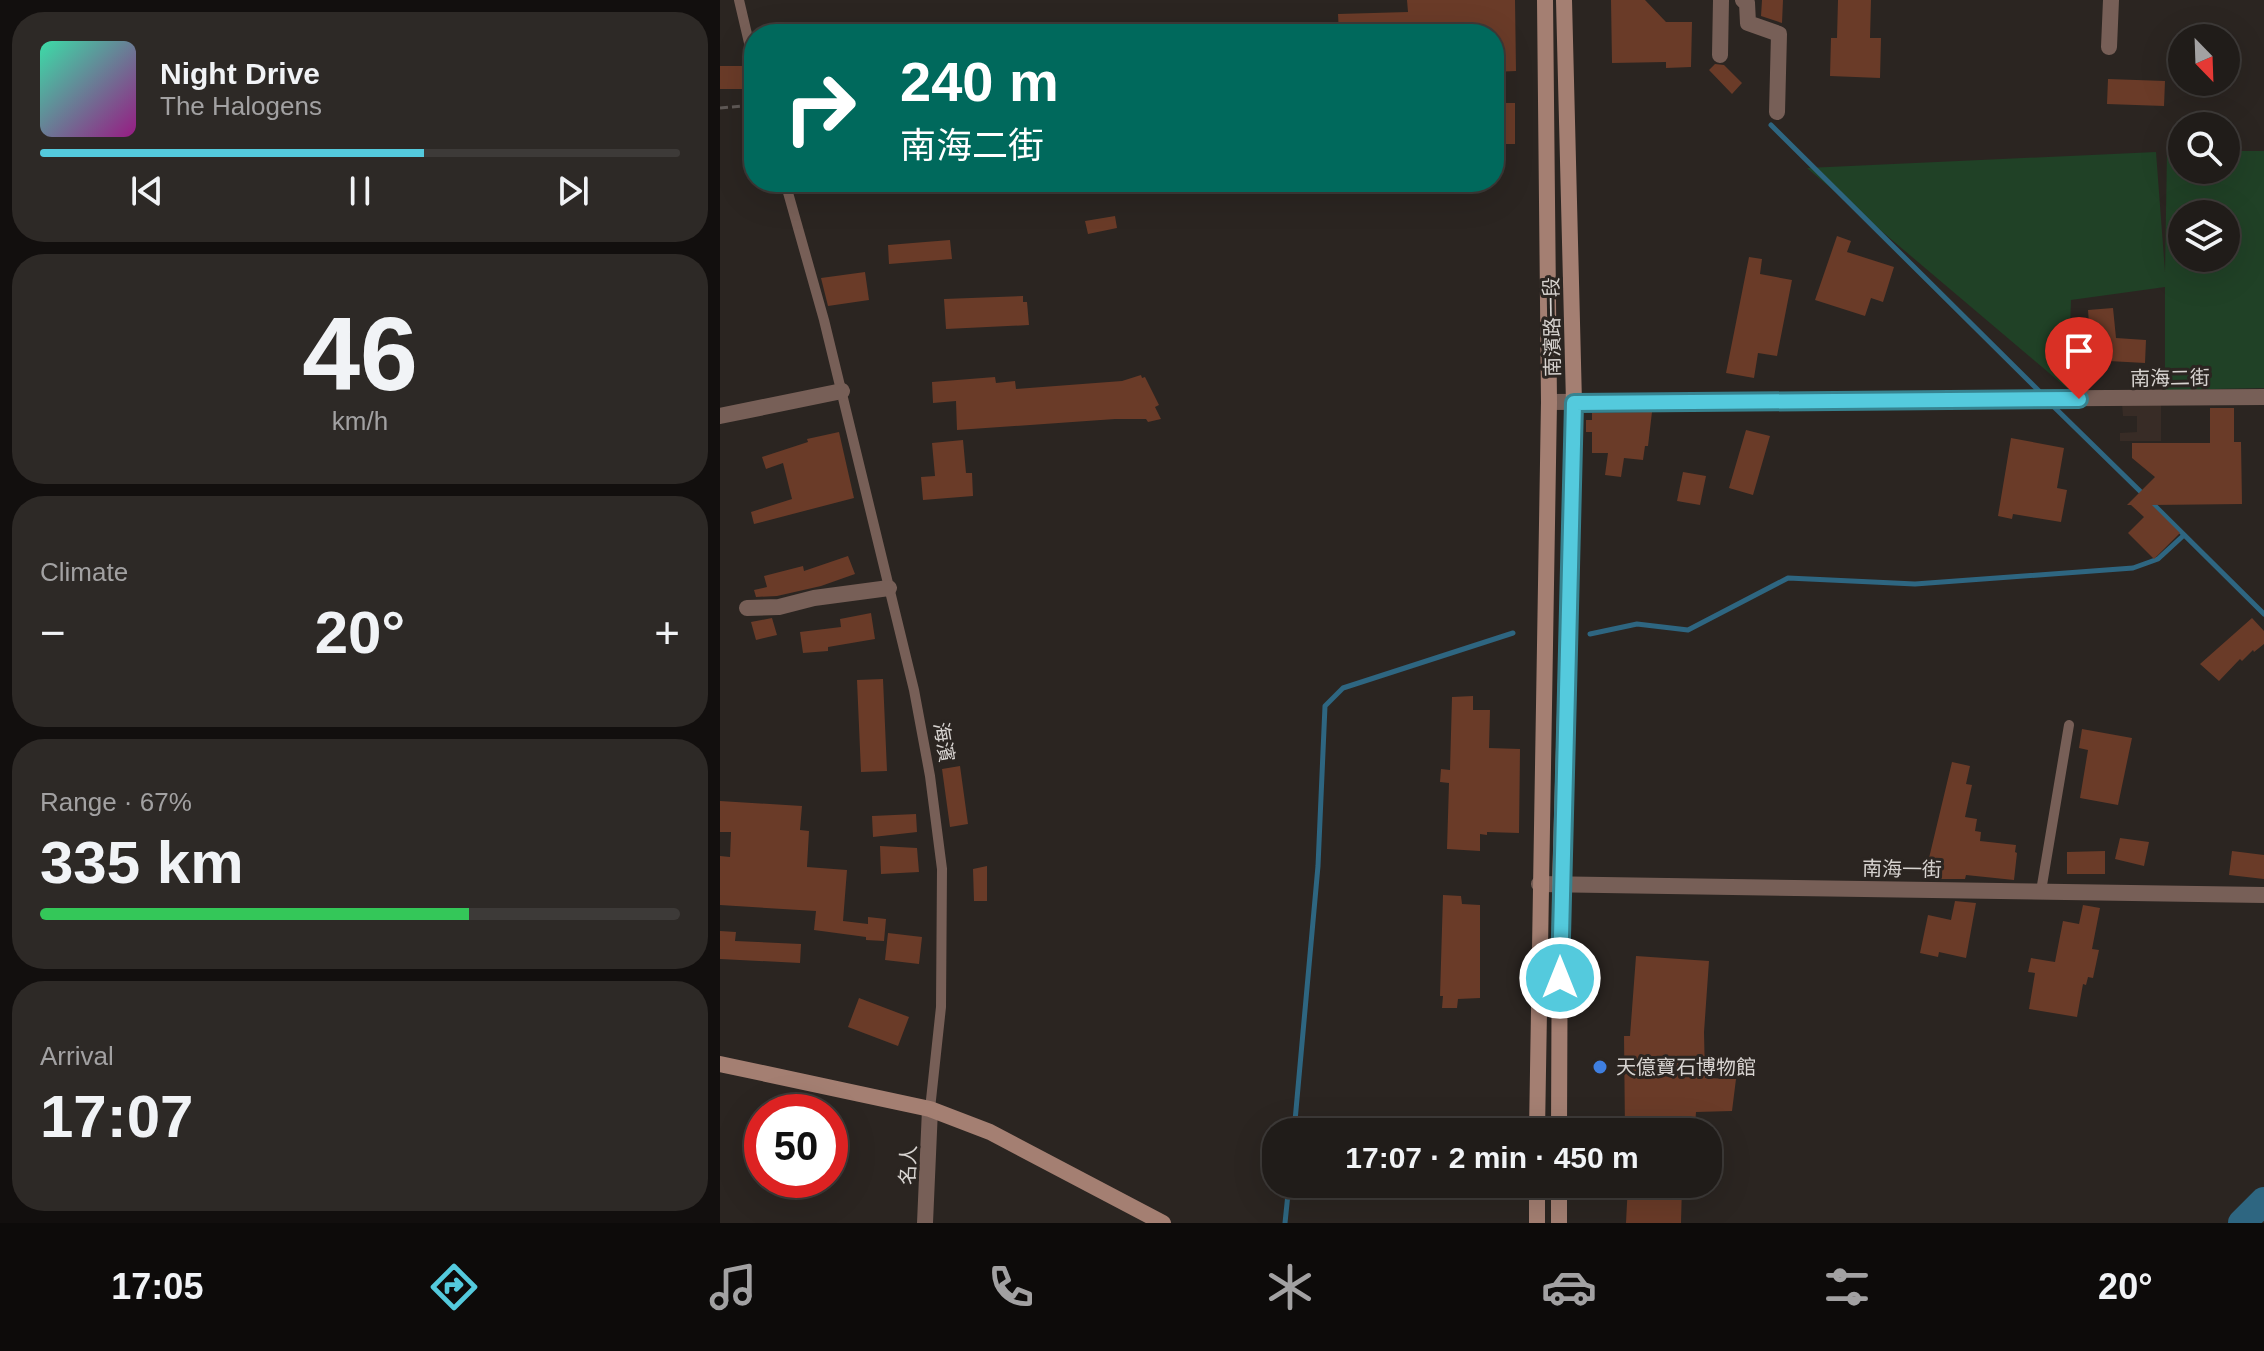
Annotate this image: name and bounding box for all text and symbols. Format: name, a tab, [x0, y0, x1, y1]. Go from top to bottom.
north arrow	[2168, 24, 2240, 96]
map controls	[2168, 24, 2240, 272]
text: 240 m	[900, 50, 1059, 113]
icon: right	[768, 56, 872, 160]
text: Night Drive	[160, 57, 320, 90]
text: The Halogens	[160, 91, 322, 121]
button: search	[2168, 112, 2240, 184]
text: 南海二街	[900, 125, 1044, 166]
icon: previous	[125, 169, 169, 213]
icon: pause	[338, 169, 382, 213]
icon: next	[551, 169, 595, 213]
button: layers	[2168, 200, 2240, 272]
street label: 南濱路一段	[1540, 277, 1564, 377]
text: 46	[302, 296, 418, 412]
pin	[2045, 317, 2113, 399]
icon: arrive	[2057, 329, 2101, 373]
street label: 南海二街	[2130, 366, 2210, 390]
text: km/h	[332, 406, 388, 436]
text: Climate	[40, 557, 128, 587]
text: 20°	[315, 599, 405, 666]
text: −	[40, 608, 66, 657]
text: +	[654, 608, 680, 657]
street label: 海濱	[930, 720, 958, 764]
text: Range · 67%	[40, 787, 192, 817]
text: 335 km	[40, 829, 244, 896]
street label: 南海一街	[1862, 857, 1942, 881]
position arrow	[1518, 936, 1602, 1020]
text: Arrival	[40, 1041, 114, 1071]
place label: 天億寶石博物館	[1616, 1056, 1756, 1078]
marker: 天億寶石博物館	[1591, 1058, 1609, 1076]
text: 17:07	[40, 1083, 193, 1150]
speed limit sign: 50	[744, 1094, 848, 1198]
text: 17:07 · 2 min · 450 m	[1345, 1141, 1639, 1174]
street label: 名人	[896, 1144, 920, 1186]
icon: directions	[426, 1259, 482, 1315]
icon: music	[705, 1259, 761, 1315]
icon: phone	[983, 1259, 1039, 1315]
icon: climate	[1262, 1259, 1318, 1315]
icon: car	[1541, 1259, 1597, 1315]
icon: filters	[1819, 1259, 1875, 1315]
text: 17:05	[111, 1266, 203, 1307]
text: 20°	[2098, 1266, 2153, 1307]

